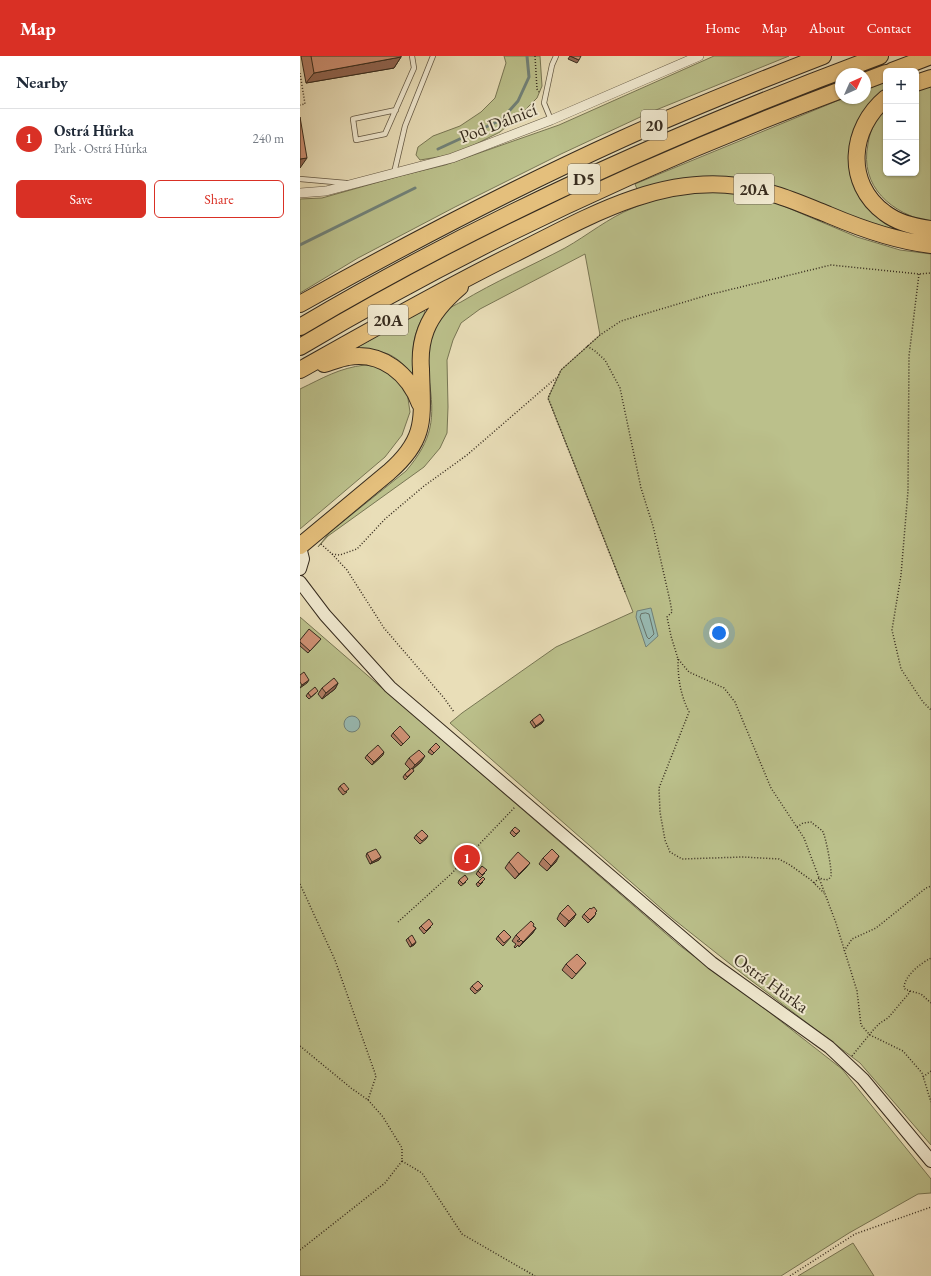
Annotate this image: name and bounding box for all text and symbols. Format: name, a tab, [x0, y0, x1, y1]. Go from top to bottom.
text: Map	[20, 16, 56, 41]
text: Home	[705, 19, 740, 37]
text: Map	[762, 19, 787, 37]
text: About	[809, 19, 845, 37]
text: Contact	[867, 19, 911, 37]
north arrow	[835, 68, 871, 104]
map controls	[883, 68, 919, 176]
button: +	[883, 68, 919, 104]
text: Nearby	[16, 71, 68, 93]
street label: Pod Dálnicí	[456, 97, 540, 148]
button: −	[883, 104, 919, 140]
road number: 20	[641, 110, 667, 140]
text: Ostrá Hůrka	[54, 121, 134, 140]
text: 1	[26, 130, 32, 147]
text: 240 m	[253, 130, 284, 147]
text: Park · Ostrá Hůrka	[54, 140, 147, 157]
button: layers	[883, 140, 919, 176]
road number: D5	[568, 164, 600, 194]
road number: 20A	[734, 174, 774, 204]
button: Save	[16, 180, 146, 218]
button: Share	[154, 180, 284, 218]
road number: 20A	[368, 305, 408, 335]
your location	[709, 623, 729, 643]
pin: 1	[454, 843, 480, 873]
street label: Ostrá Hůrka	[729, 948, 814, 1018]

